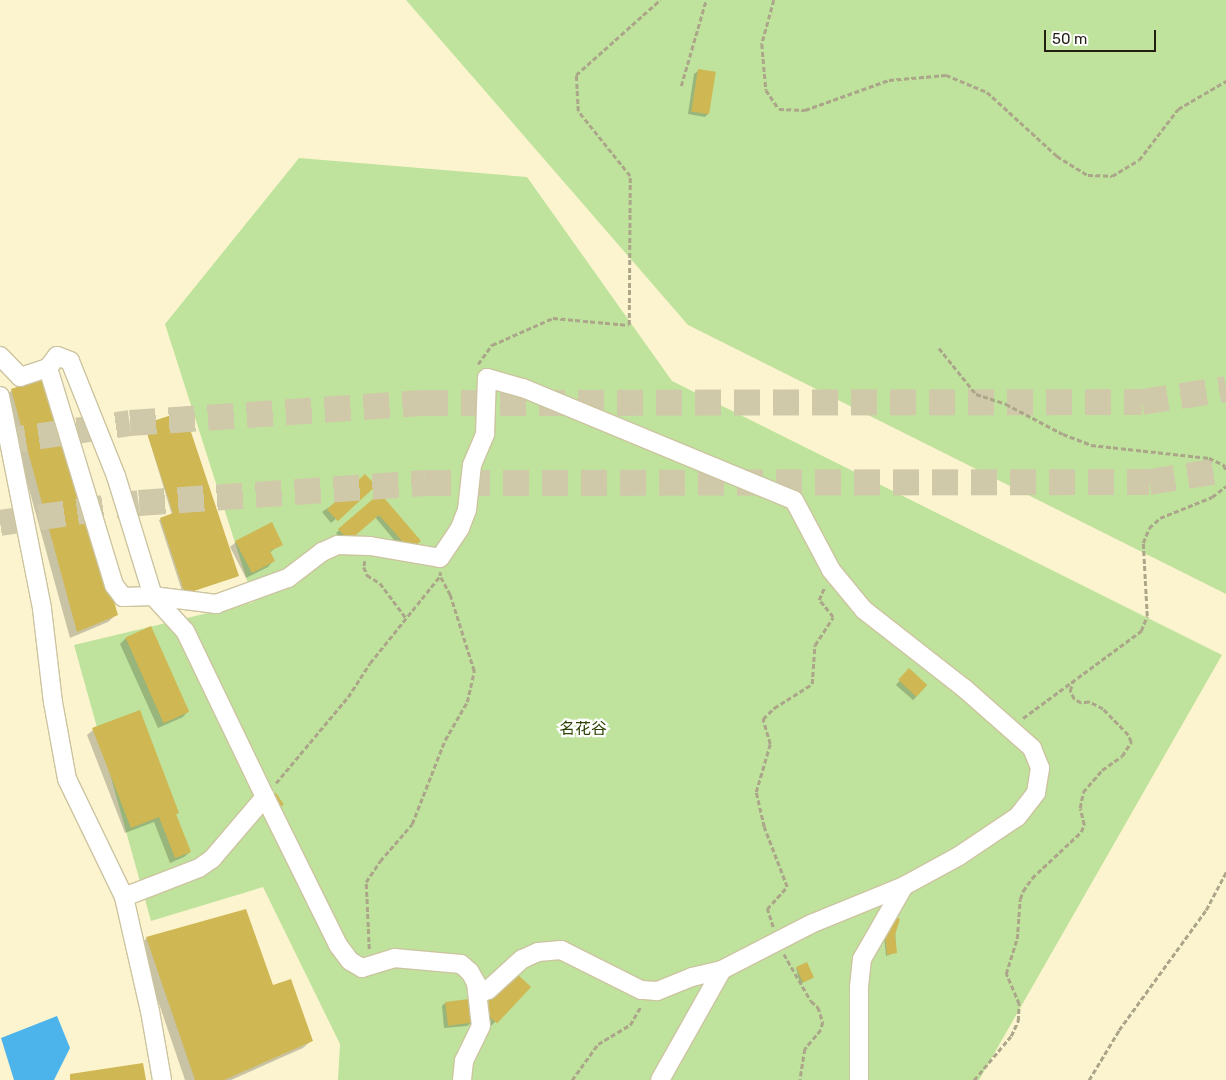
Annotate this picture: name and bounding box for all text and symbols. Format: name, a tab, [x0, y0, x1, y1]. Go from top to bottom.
scale bar	[1046, 20, 1158, 52]
text: 50 m	[1052, 30, 1087, 48]
park label: 名花谷	[559, 719, 607, 739]

